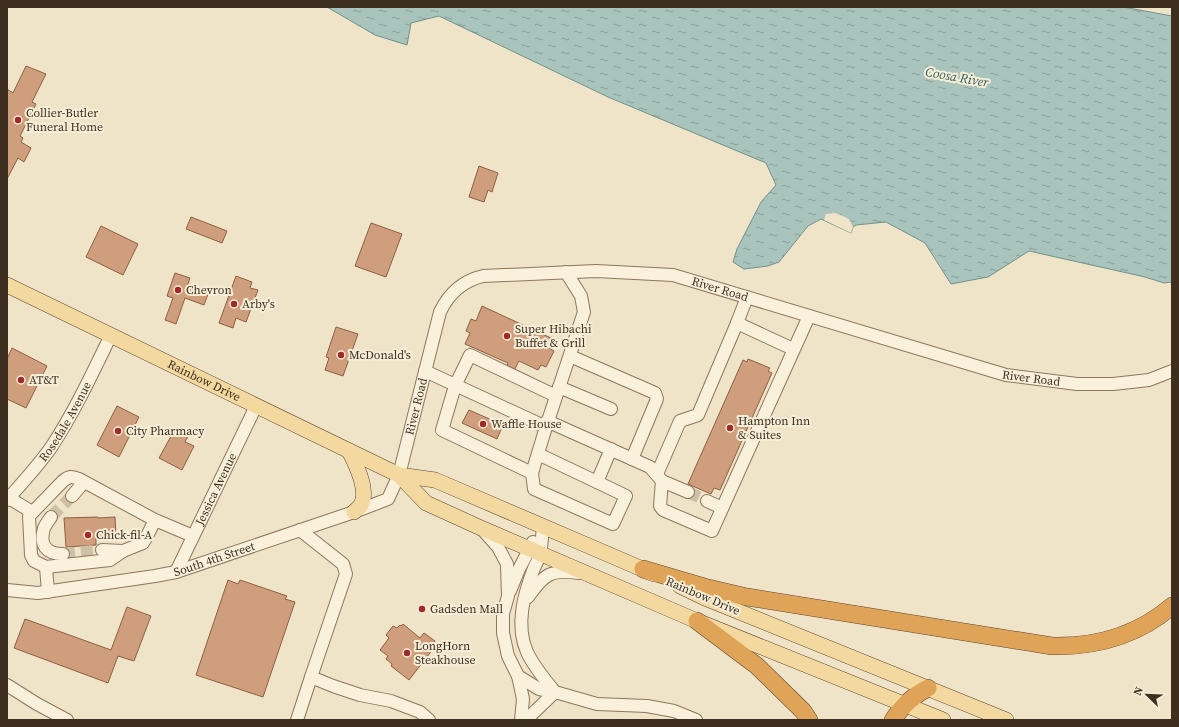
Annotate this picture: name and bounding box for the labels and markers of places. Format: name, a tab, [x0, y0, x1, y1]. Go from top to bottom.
place label: Collier-Butler Funeral Home	[26, 105, 103, 135]
marker: Collier-Butler Funeral Home	[13, 115, 23, 125]
place label: Chevron	[186, 282, 232, 298]
marker: Chevron	[173, 285, 183, 295]
place label: Arby's	[242, 296, 275, 312]
marker: Arby's	[229, 299, 239, 309]
place label: Super Hibachi Buffet & Grill	[515, 321, 592, 351]
marker: Super Hibachi Buffet & Grill	[502, 331, 512, 341]
place label: McDonald's	[349, 347, 411, 363]
marker: McDonald's	[336, 350, 346, 360]
place label: AT&T	[29, 372, 59, 388]
marker: AT&T	[16, 375, 26, 385]
place label: Hampton Inn & Suites	[738, 413, 810, 443]
place label: Waffle House	[491, 416, 562, 432]
marker: Waffle House	[478, 419, 488, 429]
place label: City Pharmacy	[126, 423, 205, 439]
marker: Hampton Inn & Suites	[725, 423, 735, 433]
marker: City Pharmacy	[113, 426, 123, 436]
place label: Chick-fil-A	[96, 527, 152, 543]
marker: Chick-fil-A	[83, 530, 93, 540]
place label: Gadsden Mall	[430, 601, 504, 617]
marker: Gadsden Mall	[417, 604, 427, 614]
place label: LongHorn Steakhouse	[415, 638, 476, 668]
marker: LongHorn Steakhouse	[402, 648, 412, 658]

